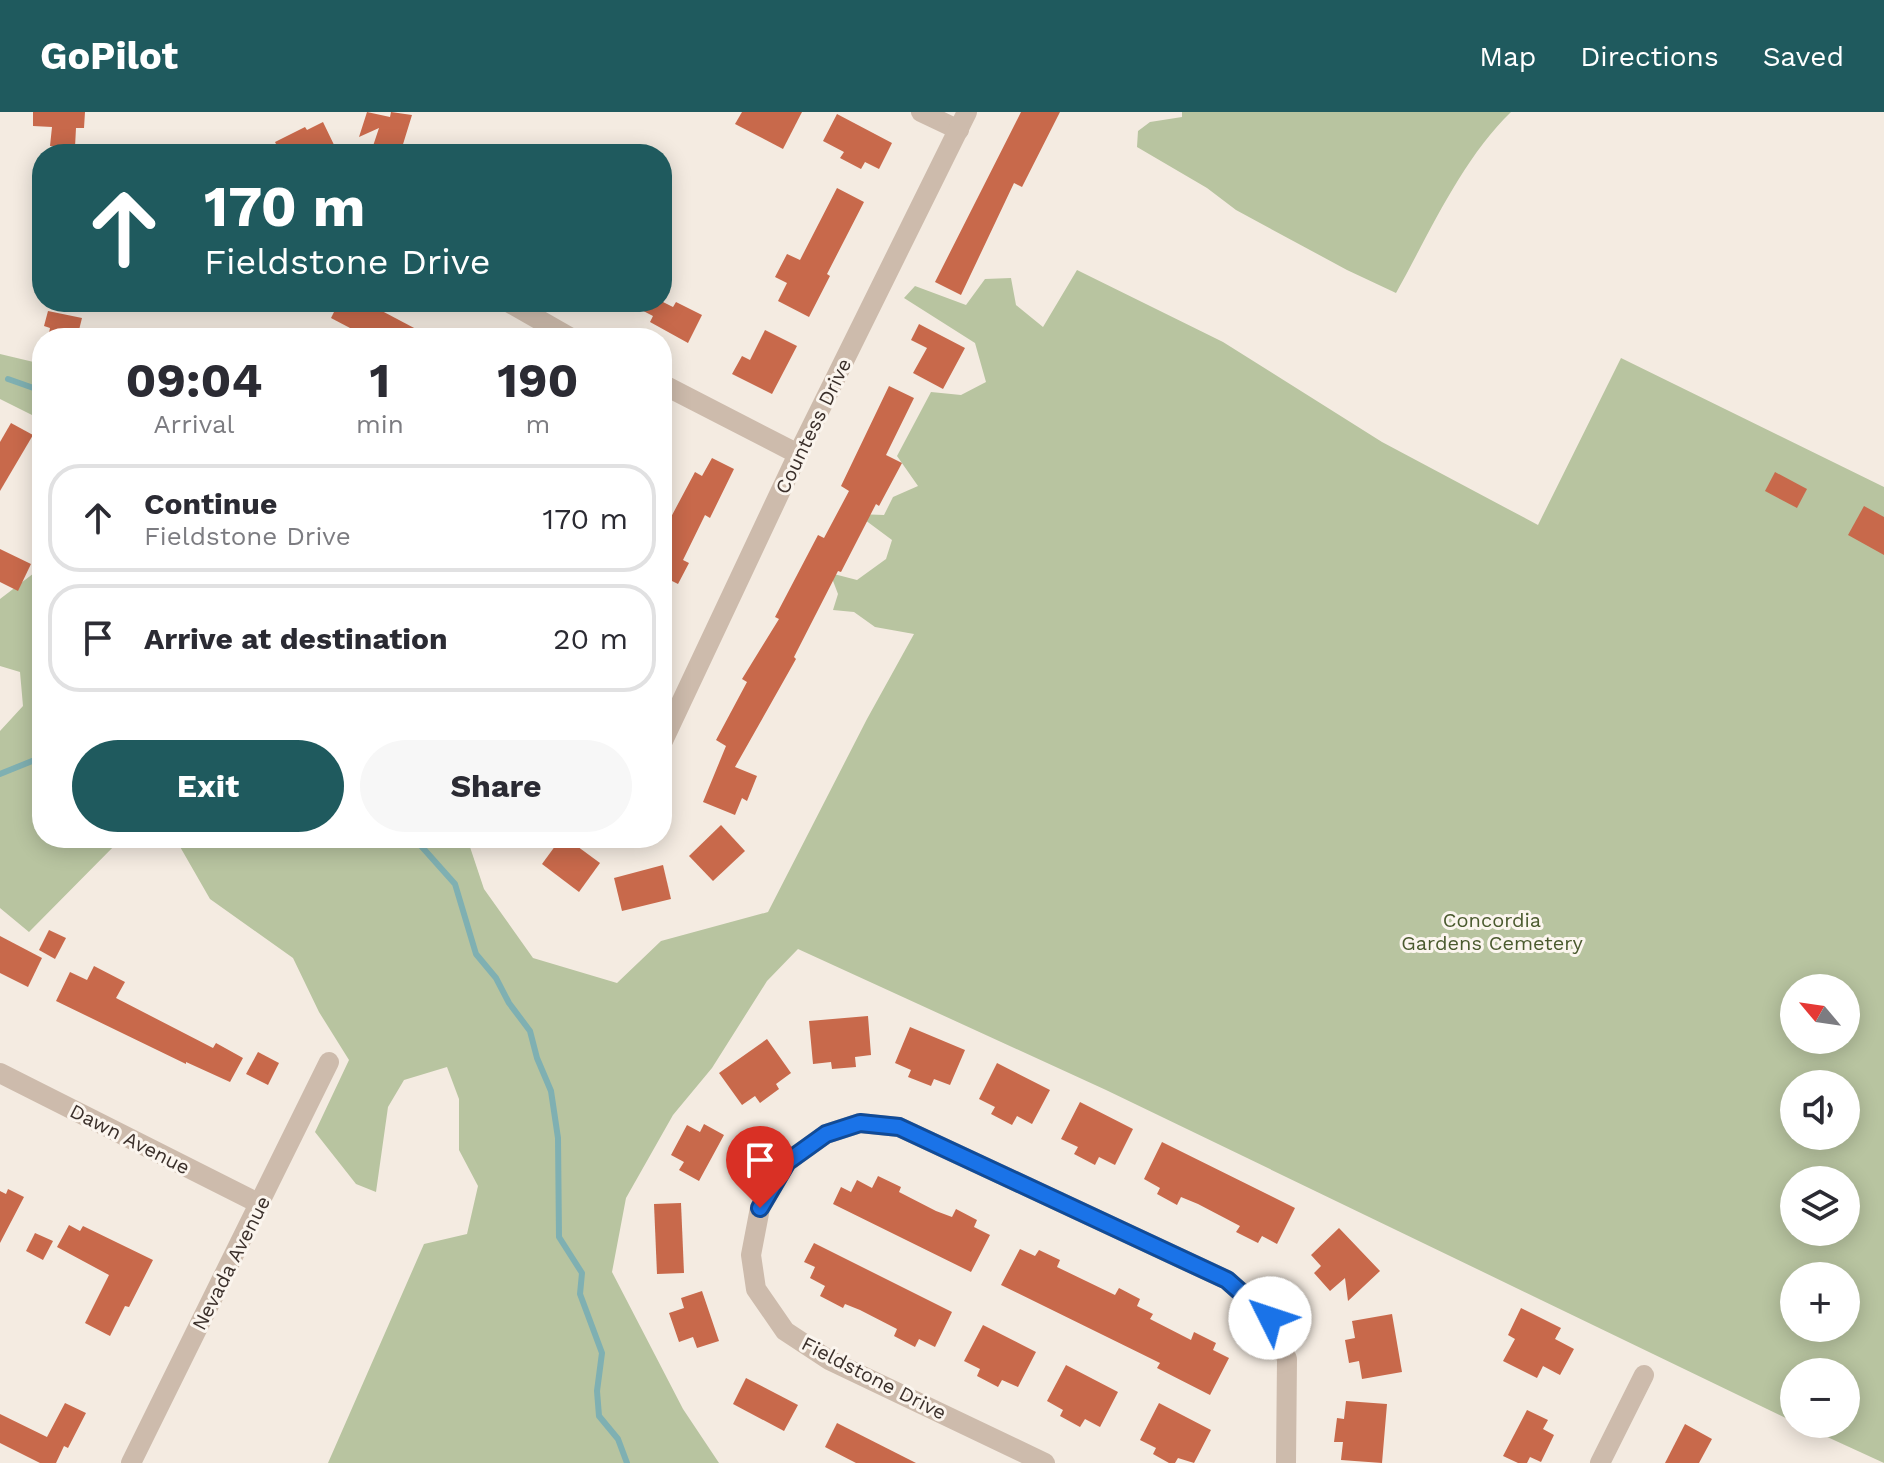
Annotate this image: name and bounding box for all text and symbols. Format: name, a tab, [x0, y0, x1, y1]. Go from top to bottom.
text: GoPilot	[40, 34, 178, 78]
text: Map	[1479, 40, 1536, 73]
text: Directions	[1580, 40, 1719, 73]
text: Saved	[1763, 40, 1844, 73]
text: 170 m	[204, 174, 366, 240]
icon: ahead	[72, 176, 176, 280]
text: Fieldstone Drive	[204, 241, 490, 283]
text: 09:04	[126, 352, 262, 409]
text: 1	[370, 352, 390, 409]
text: 190	[497, 352, 578, 409]
street label: Countess Drive	[770, 354, 856, 498]
text: Arrival	[153, 409, 235, 439]
text: min	[356, 409, 404, 439]
text: m	[525, 409, 550, 439]
text: Continue	[144, 486, 277, 521]
icon: ahead	[76, 496, 120, 540]
text: 170 m	[543, 501, 628, 536]
text: Fieldstone Drive	[144, 521, 351, 551]
icon: arrive	[76, 616, 120, 660]
text: Arrive at destination	[144, 621, 448, 656]
text: 20 m	[553, 621, 628, 656]
button: Exit	[72, 740, 344, 832]
button: Share	[360, 740, 632, 832]
park label: Concordia Gardens Cemetery	[1401, 908, 1583, 955]
north arrow	[1780, 974, 1860, 1054]
map controls	[1780, 974, 1860, 1438]
button: sound	[1780, 1070, 1860, 1150]
street label: Dawn Avenue	[66, 1098, 194, 1180]
pin	[726, 1126, 794, 1208]
icon: arrive	[738, 1138, 782, 1182]
button: layers	[1780, 1166, 1860, 1246]
street label: Nevada Avenue	[187, 1192, 275, 1334]
button: +	[1780, 1262, 1860, 1342]
position arrow	[1228, 1276, 1312, 1360]
street label: Fieldstone Drive	[798, 1331, 950, 1425]
button: −	[1780, 1358, 1860, 1438]

